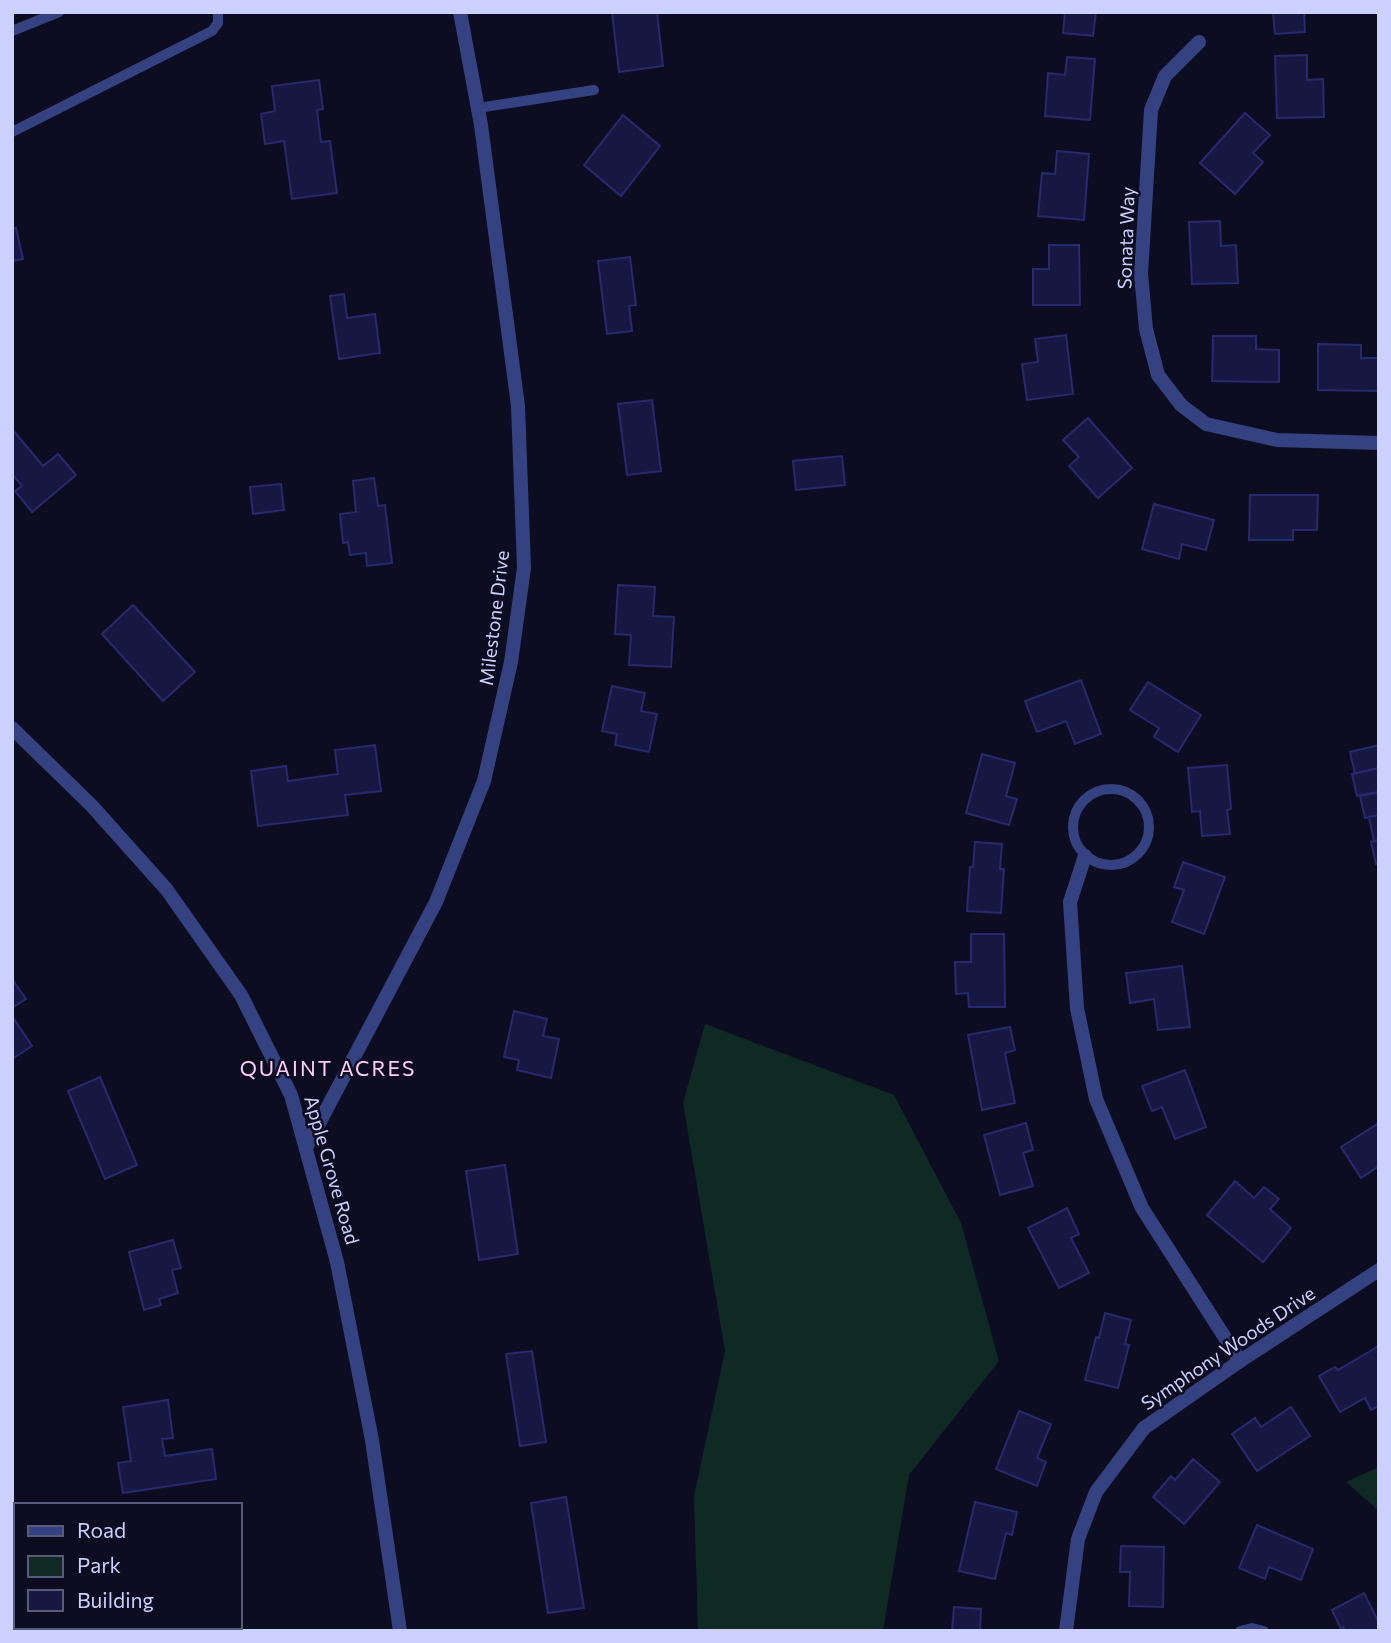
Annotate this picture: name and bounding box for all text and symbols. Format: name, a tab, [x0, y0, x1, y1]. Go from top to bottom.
street label: Sonata Way	[1112, 186, 1139, 290]
street label: Milestone Drive	[474, 549, 513, 687]
district label: QUAINT ACRES	[240, 1055, 416, 1080]
street label: Apple Grove Road	[300, 1093, 365, 1247]
street label: Symphony Woods Drive	[1136, 1281, 1319, 1414]
legend	[14, 1503, 242, 1629]
text: Road	[77, 1517, 126, 1542]
text: Park	[77, 1552, 121, 1577]
text: Building	[77, 1587, 154, 1612]

